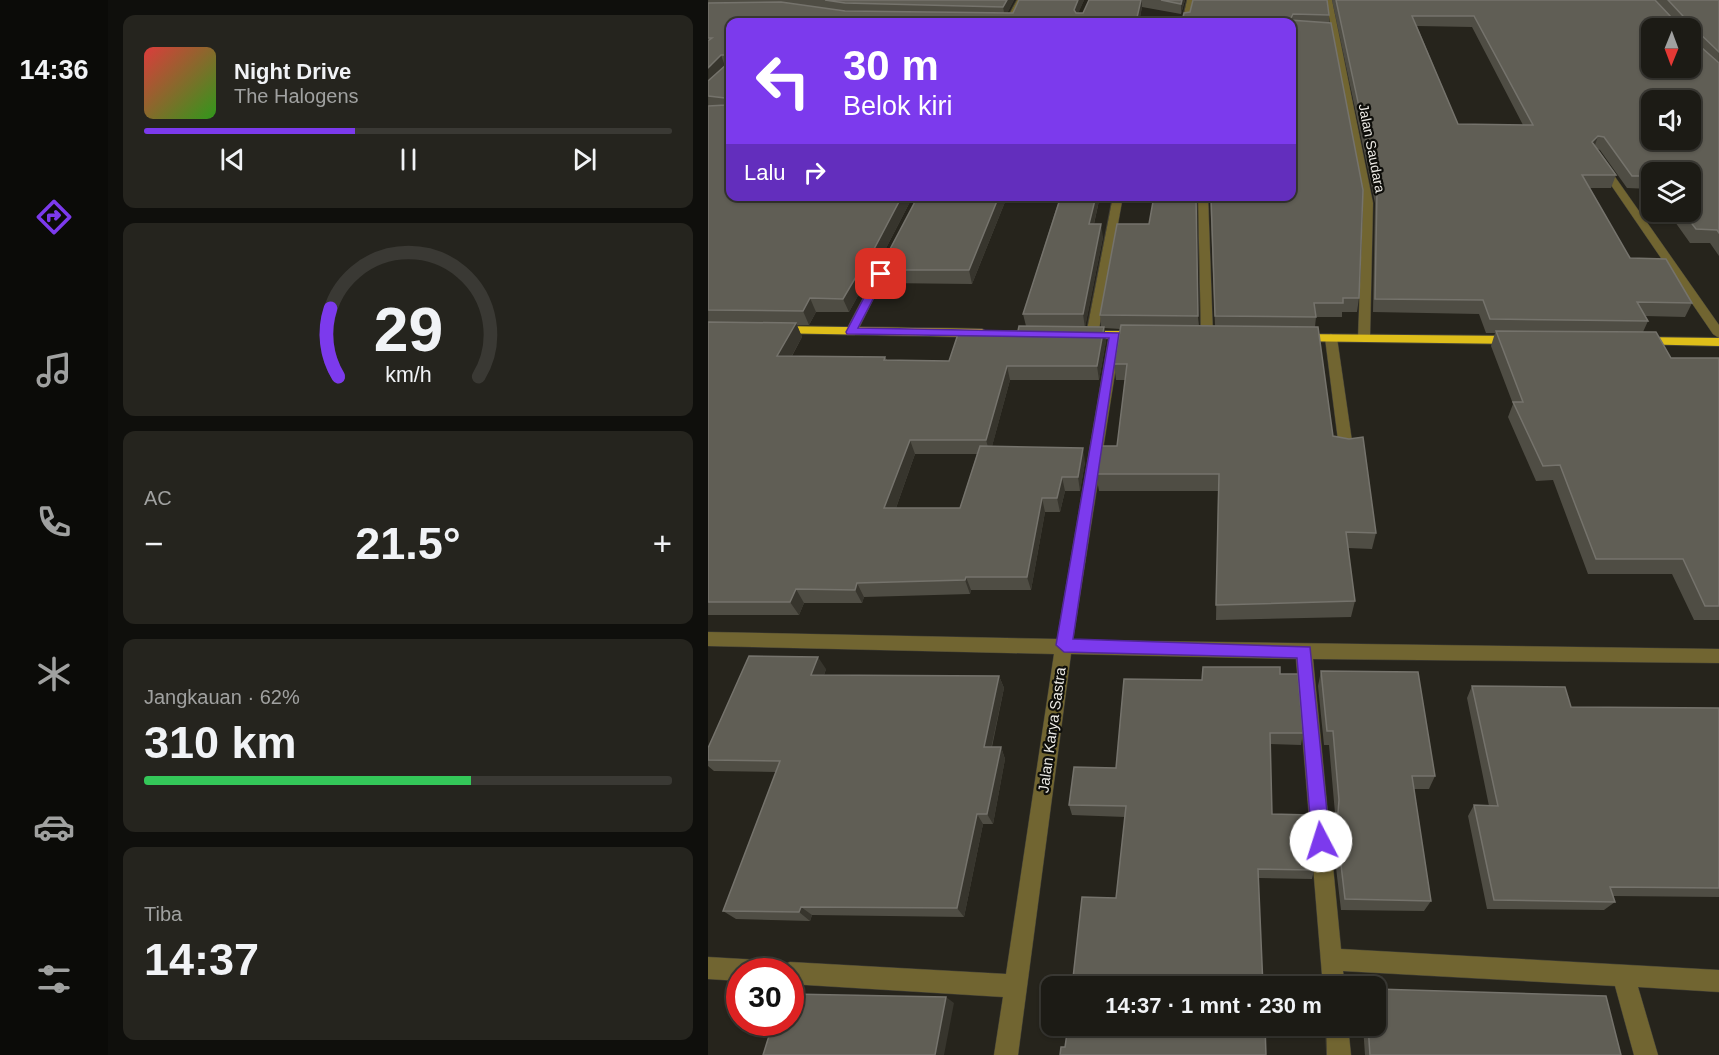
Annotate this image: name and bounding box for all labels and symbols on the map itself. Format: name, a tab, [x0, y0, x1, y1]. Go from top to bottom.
north arrow	[1641, 18, 1701, 78]
street label: Jalan Saudara	[1356, 102, 1389, 194]
pin	[855, 248, 906, 299]
street label: Jalan Karya Sastra	[1034, 665, 1069, 794]
position arrow	[1289, 809, 1353, 873]
speed limit sign: 30	[726, 958, 804, 1036]

